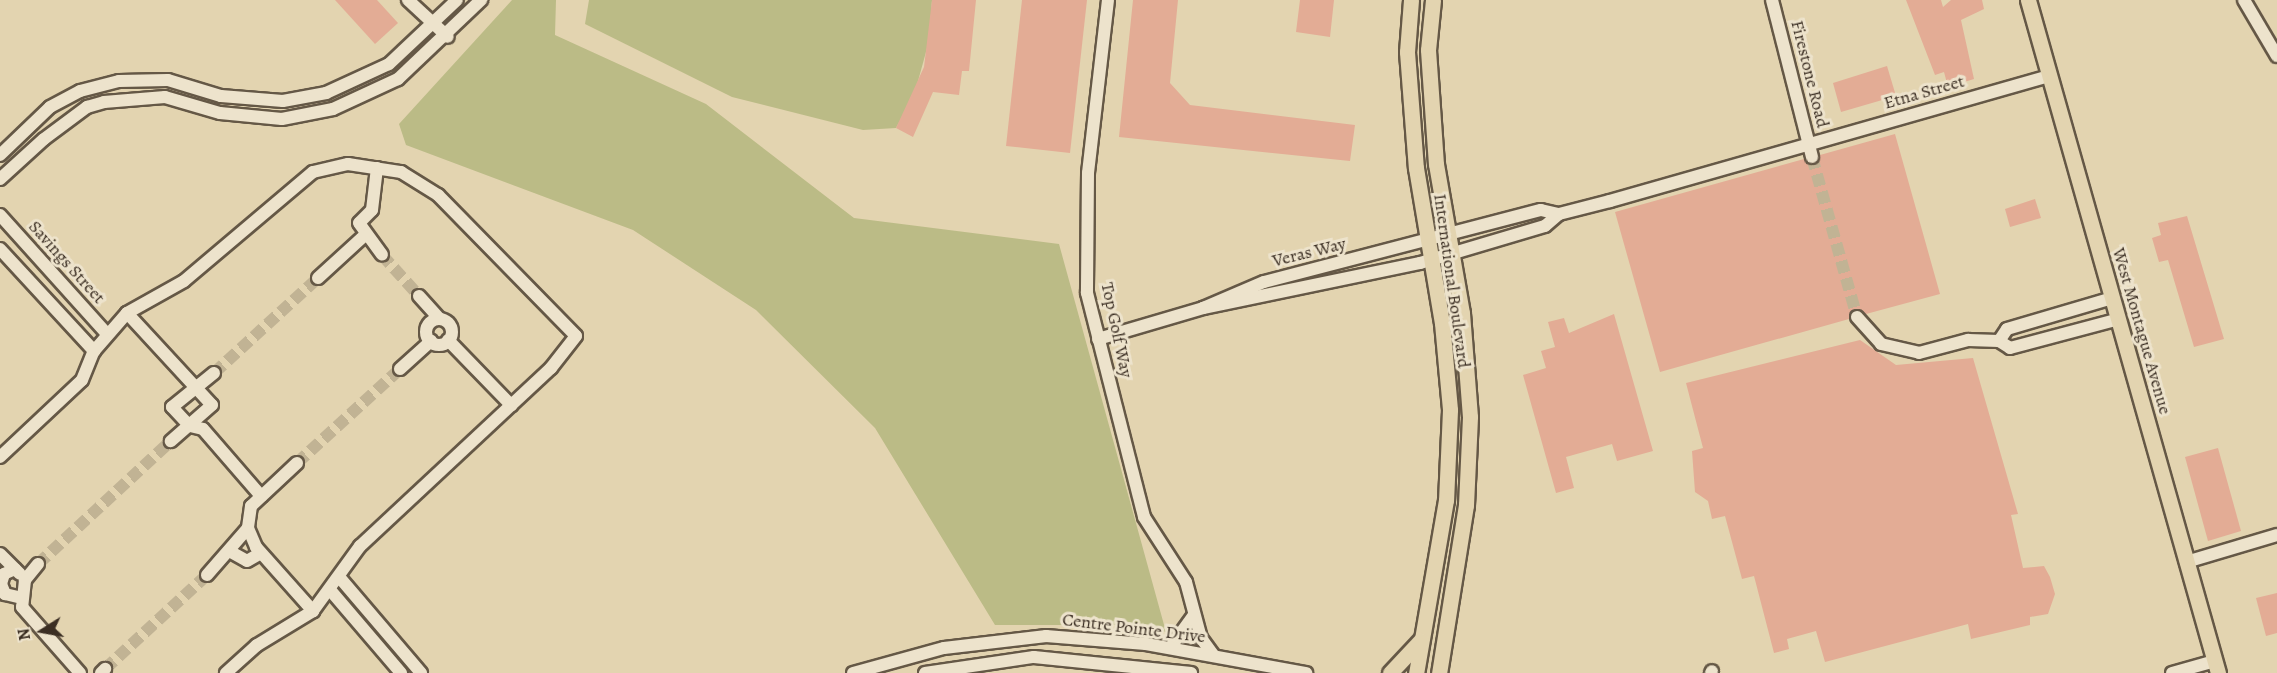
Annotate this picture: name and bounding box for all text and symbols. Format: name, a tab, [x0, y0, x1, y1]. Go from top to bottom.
street label: Firestone Road	[1786, 18, 1834, 130]
street label: Etna Street	[1881, 70, 1967, 114]
street label: International Boulevard	[1429, 192, 1475, 370]
street label: Savings Street	[24, 216, 110, 308]
street label: Veras Way	[1270, 232, 1348, 272]
street label: West Montague Avenue	[2108, 245, 2176, 417]
street label: Top Golf Way	[1096, 280, 1138, 380]
north arrow	[12, 601, 72, 661]
street label: Centre Pointe Drive	[1061, 608, 1207, 648]
text: N	[12, 627, 36, 642]

